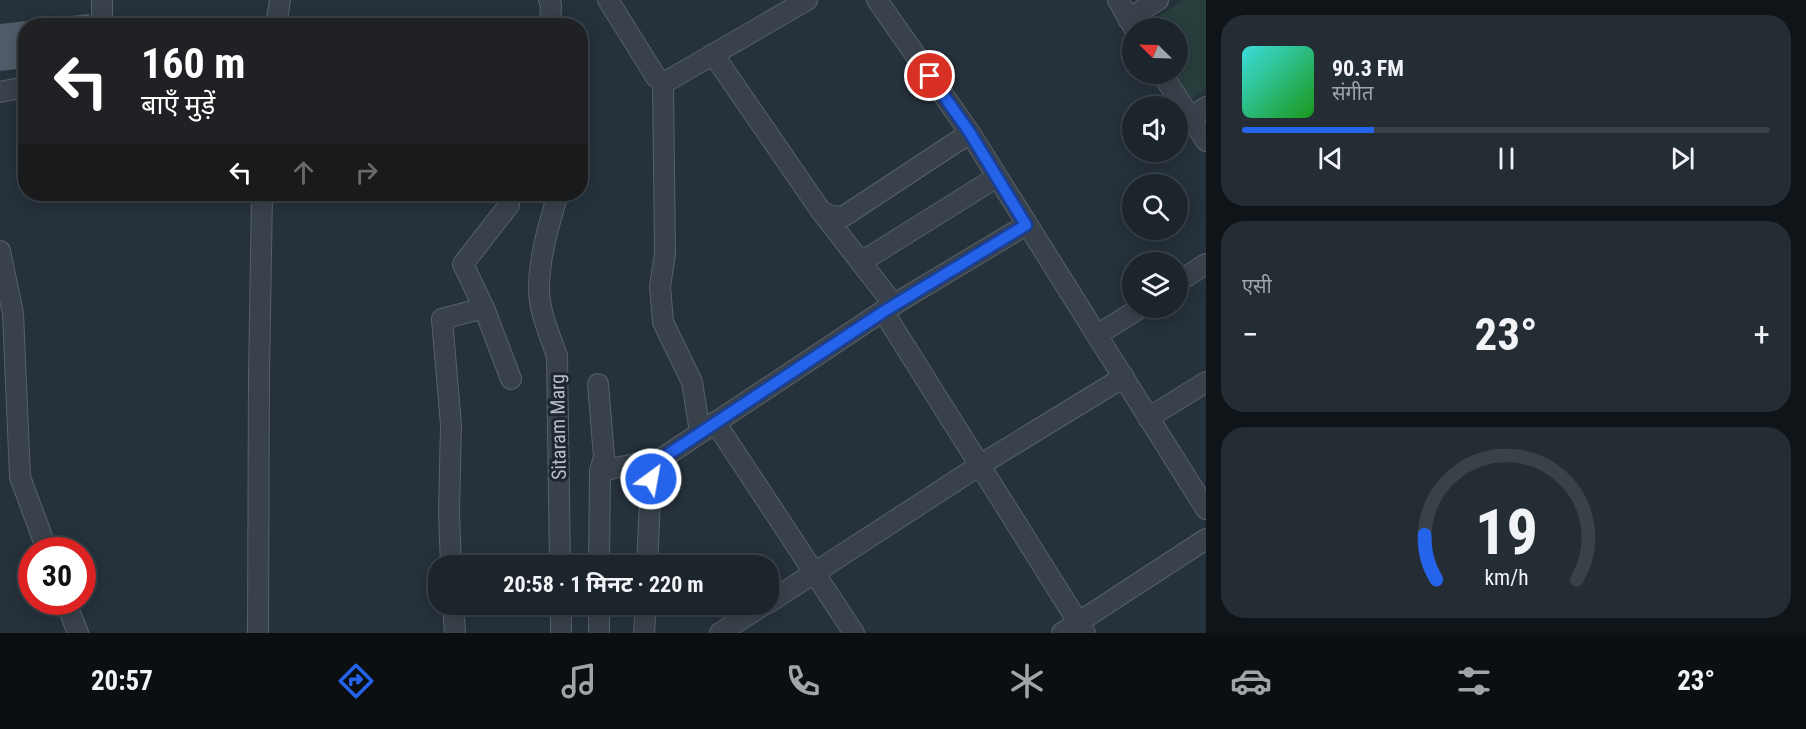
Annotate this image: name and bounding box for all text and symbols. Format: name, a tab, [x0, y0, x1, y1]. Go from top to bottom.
north arrow	[1122, 18, 1188, 84]
map controls	[1122, 18, 1188, 318]
text: 160 m	[141, 39, 246, 88]
icon: left	[42, 42, 120, 120]
pin	[904, 50, 955, 101]
text: 90.3 FM	[1332, 56, 1404, 81]
icon: arrive	[913, 59, 946, 92]
text: संगीत	[1332, 81, 1373, 105]
text: बाएँ मुड़ें	[141, 89, 215, 121]
button: sound	[1122, 96, 1188, 162]
icon: previous	[1314, 142, 1347, 175]
icon: pause	[1490, 142, 1523, 175]
icon: next	[1666, 142, 1699, 175]
icon: left	[224, 156, 257, 189]
icon: ahead	[287, 156, 320, 189]
icon: right	[350, 156, 383, 189]
button: search	[1122, 174, 1188, 240]
button: layers	[1122, 252, 1188, 318]
text: एसी	[1242, 274, 1272, 298]
text: 23°	[1475, 308, 1538, 361]
text: −	[1242, 315, 1259, 354]
text: +	[1754, 315, 1770, 354]
street label: Sitaram Marg	[545, 374, 571, 480]
position arrow	[619, 447, 683, 511]
text: 19	[1474, 496, 1538, 569]
speed limit sign: 30	[18, 537, 96, 615]
text: km/h	[1484, 565, 1528, 590]
text: 20:58 · 1 मिनट · 220 m	[503, 572, 704, 597]
icon: directions	[335, 660, 377, 702]
icon: music	[558, 660, 600, 702]
icon: phone	[782, 660, 824, 702]
icon: climate	[1006, 660, 1048, 702]
icon: car	[1230, 660, 1272, 702]
icon: filters	[1453, 660, 1495, 702]
text: 20:57	[91, 665, 153, 697]
text: 23°	[1677, 665, 1715, 697]

